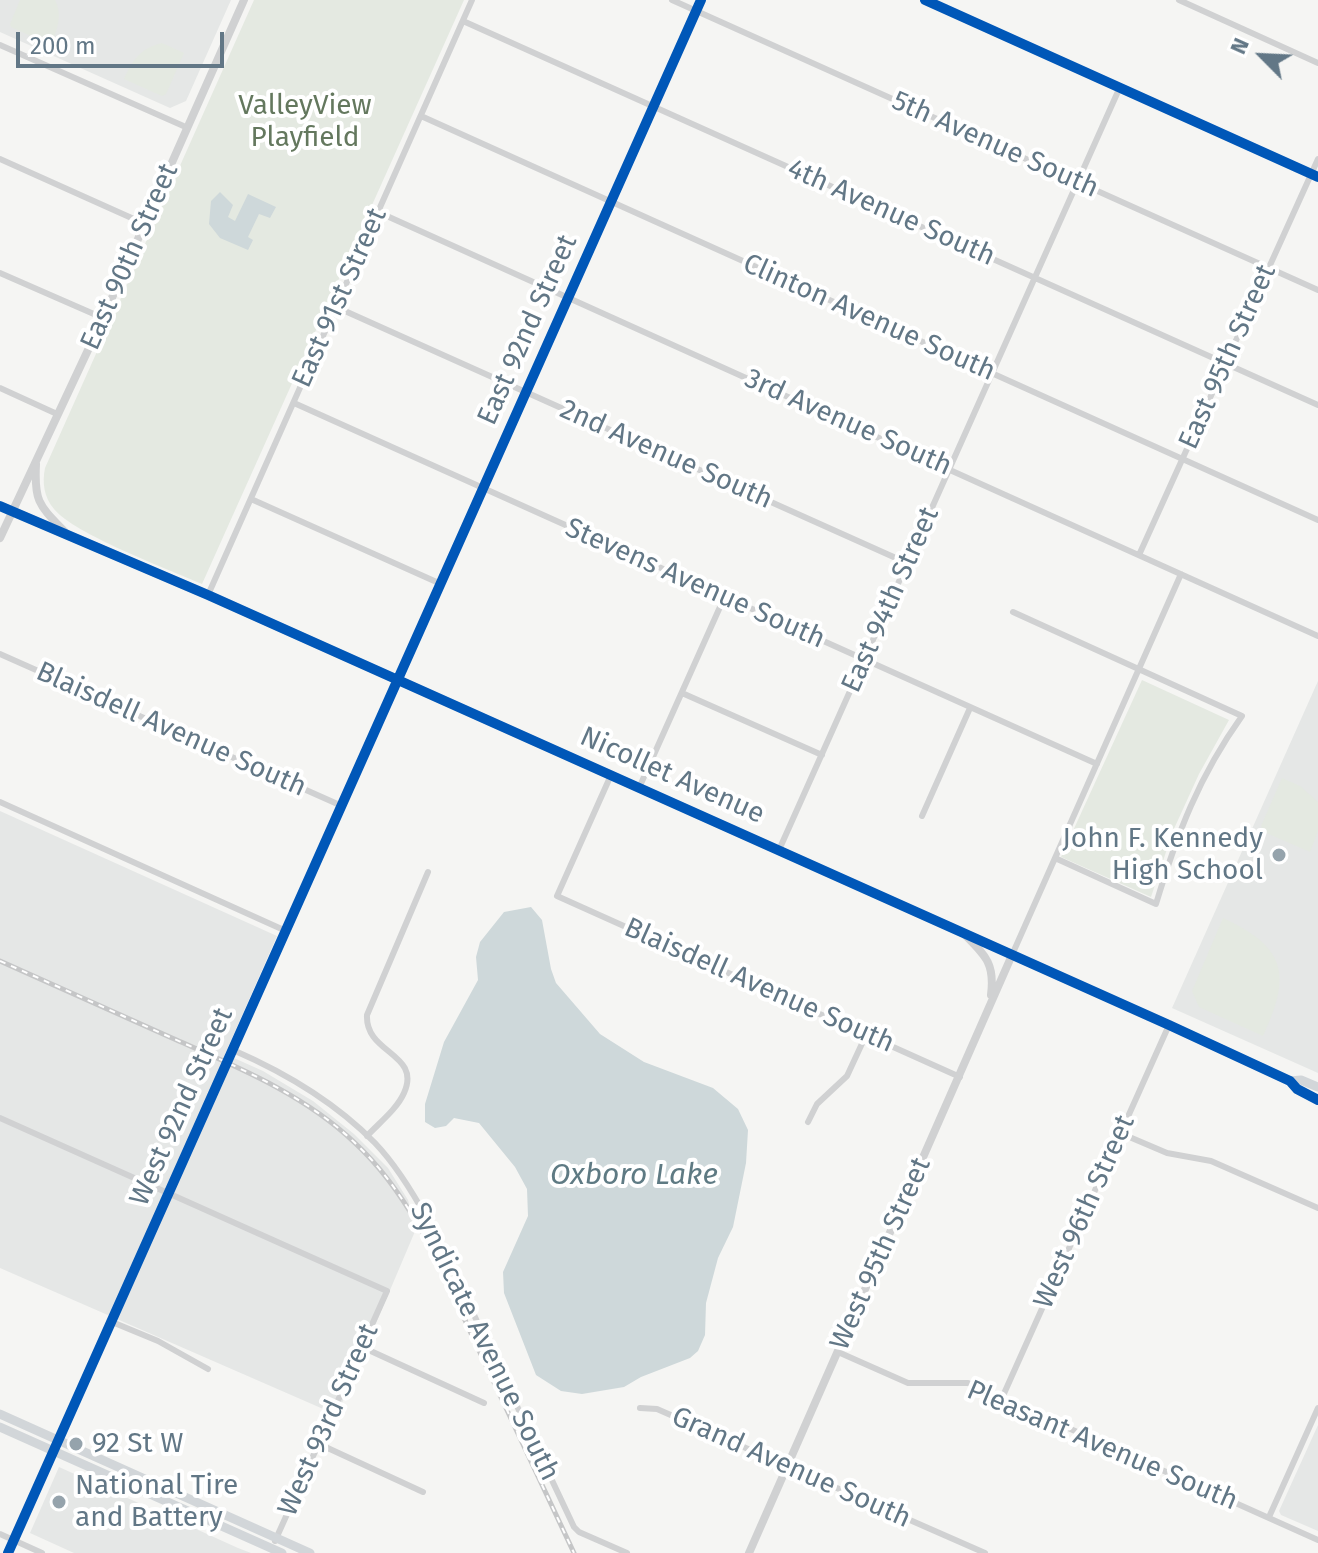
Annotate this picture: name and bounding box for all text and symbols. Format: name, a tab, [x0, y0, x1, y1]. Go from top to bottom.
scale bar	[20, 16, 228, 66]
north arrow	[1222, 16, 1302, 96]
text: 200 m	[30, 32, 96, 60]
text: N	[1224, 34, 1255, 58]
street label: 5th Avenue South	[887, 84, 1103, 206]
park label: ValleyView Playfield	[238, 89, 372, 155]
street label: 4th Avenue South	[782, 152, 1000, 274]
street label: East 90th Street	[74, 159, 186, 355]
street label: East 91st Street	[285, 203, 395, 393]
street label: East 92nd Street	[471, 230, 585, 430]
street label: Clinton Avenue South	[738, 247, 1000, 389]
street label: East 95th Street	[1172, 259, 1284, 455]
street label: 3rd Avenue South	[739, 362, 957, 484]
street label: 2nd Avenue South	[554, 393, 778, 517]
street label: East 94th Street	[835, 502, 947, 698]
street label: Stevens Avenue South	[560, 512, 830, 656]
street label: Blaisdell Avenue South	[31, 655, 311, 805]
street label: Nicollet Avenue	[575, 720, 769, 832]
place label: John F. Kennedy High School	[1062, 822, 1263, 888]
marker: John F. Kennedy High School	[1270, 846, 1288, 864]
street label: Blaisdell Avenue South	[619, 911, 899, 1061]
street label: West 92nd Street	[123, 1003, 241, 1211]
street label: West 96th Street	[1027, 1110, 1143, 1314]
street label: West 95th Street	[824, 1153, 938, 1355]
water label: Oxboro Lake	[550, 1158, 718, 1194]
street label: Syndicate Avenue South	[402, 1197, 566, 1487]
street label: West 93rd Street	[272, 1319, 386, 1521]
street label: Pleasant Avenue South	[962, 1374, 1242, 1518]
street label: Grand Avenue South	[666, 1400, 916, 1536]
place label: 92 St W	[92, 1427, 183, 1461]
marker: 92 St W	[67, 1435, 85, 1453]
place label: National Tire and Battery	[75, 1469, 238, 1535]
marker: National Tire and Battery	[50, 1493, 68, 1511]

